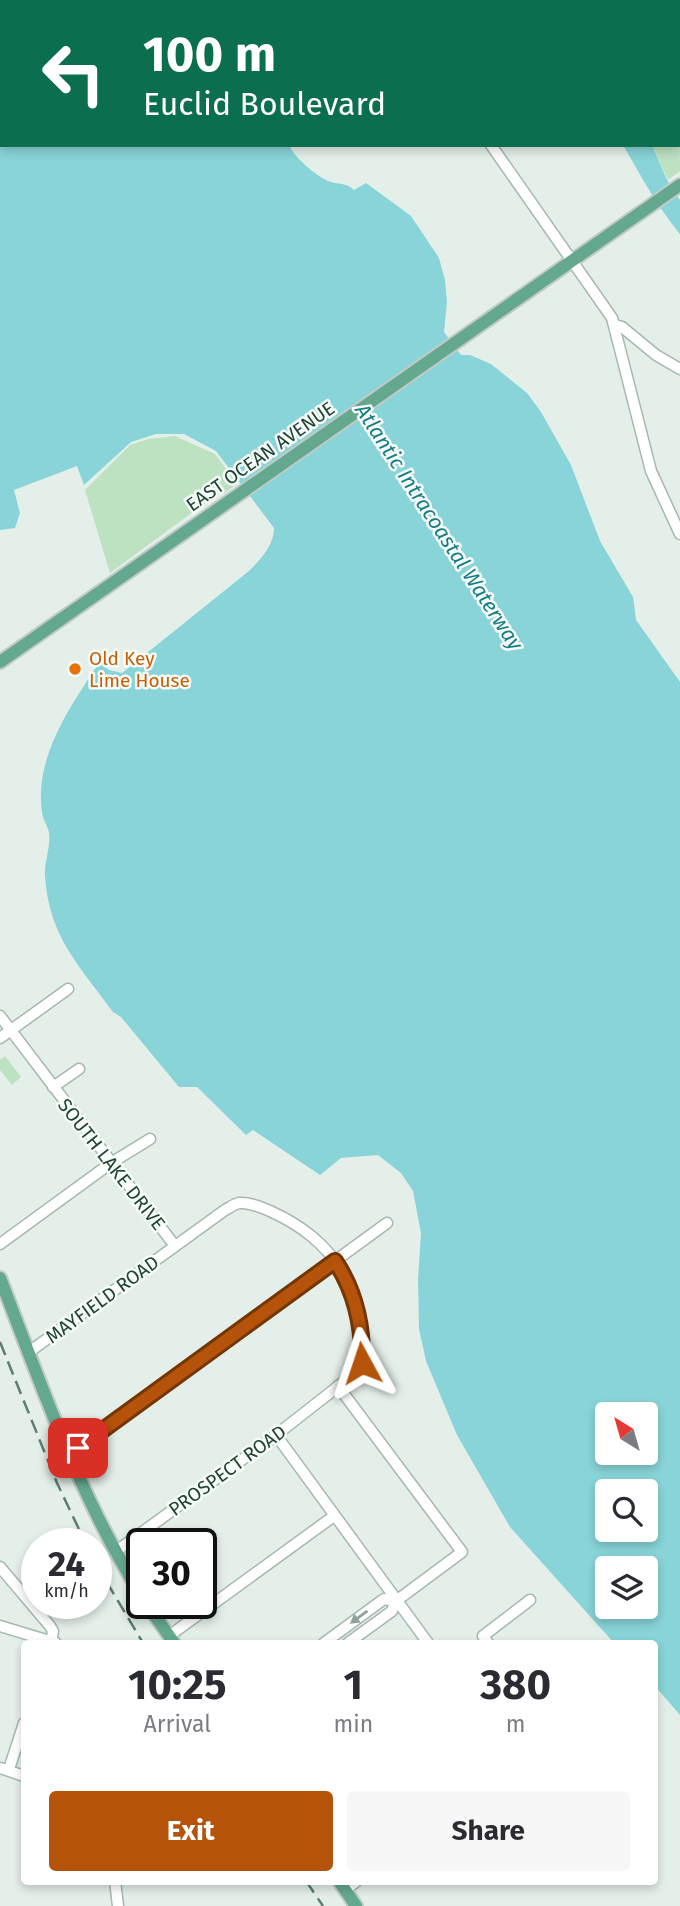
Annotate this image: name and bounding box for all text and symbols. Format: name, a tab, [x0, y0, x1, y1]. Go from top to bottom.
text: 100 m	[143, 25, 276, 84]
icon: left	[28, 28, 119, 119]
text: Euclid Boulevard	[143, 85, 386, 123]
street label: EAST OCEAN AVENUE	[182, 397, 339, 516]
water label: Atlantic Intracoastal Waterway	[349, 398, 529, 656]
place label: Old Key Lime House	[89, 647, 190, 692]
marker: Old Key Lime House	[67, 661, 83, 677]
street label: SOUTH LAKE DRIVE	[53, 1094, 170, 1235]
street label: MAYFIELD ROAD	[41, 1251, 163, 1348]
position arrow	[325, 1326, 399, 1400]
north arrow	[595, 1402, 658, 1465]
map controls	[595, 1402, 658, 1619]
pin	[48, 1418, 108, 1478]
street label: PROSPECT ROAD	[164, 1420, 291, 1521]
icon: arrive	[59, 1429, 97, 1467]
button: search	[595, 1479, 658, 1542]
speed limit sign: 30	[126, 1528, 217, 1619]
text: 24	[48, 1543, 85, 1585]
button: layers	[595, 1556, 658, 1619]
text: km/h	[44, 1580, 89, 1602]
one-way arrow	[350, 1610, 368, 1624]
text: 10:25	[128, 1660, 226, 1710]
text: 1	[344, 1660, 363, 1710]
text: 380	[480, 1660, 551, 1710]
text: Arrival	[144, 1710, 211, 1738]
text: min	[333, 1710, 373, 1738]
text: m	[506, 1710, 525, 1738]
button: Exit	[49, 1791, 333, 1871]
button: Share	[347, 1791, 630, 1871]

